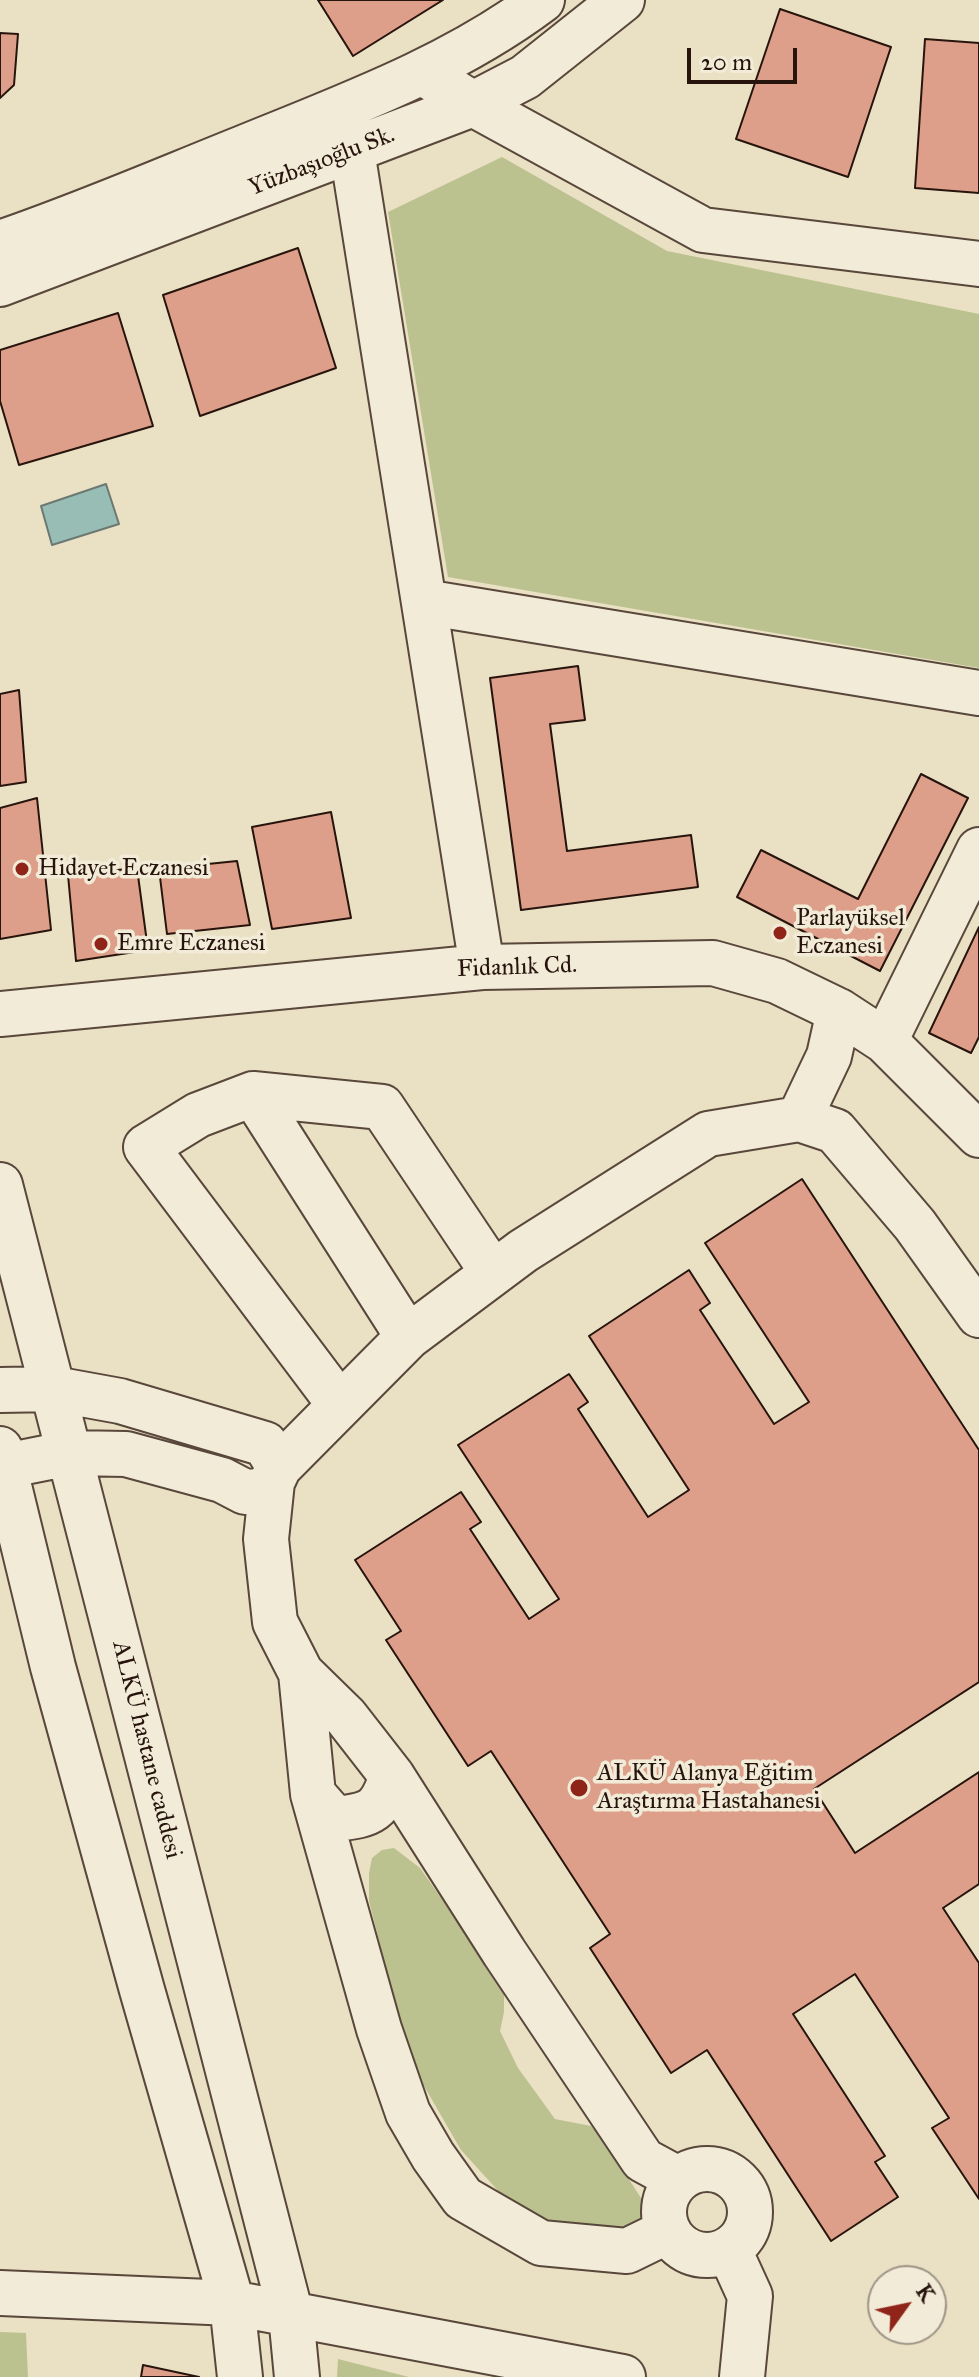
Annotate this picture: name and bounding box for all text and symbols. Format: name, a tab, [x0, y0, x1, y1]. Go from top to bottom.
scale bar	[691, 32, 801, 82]
text: 20 m	[701, 47, 752, 77]
street label: Yüzbaşıoğlu Sk.	[245, 121, 399, 203]
place label: Hidayet Eczanesi	[38, 855, 209, 883]
marker: Hidayet Eczanesi	[13, 860, 31, 878]
place label: Parlayüksel Eczanesi	[796, 905, 905, 961]
marker: Parlayüksel Eczanesi	[771, 924, 789, 942]
place label: Emre Eczanesi	[117, 930, 265, 958]
marker: Emre Eczanesi	[92, 935, 110, 953]
street label: Fidanlık Cd.	[456, 952, 578, 984]
street label: ALKÜ hastane caddesi	[105, 1638, 187, 1862]
place label: ALKÜ Alanya Eğitim Araştırma Hastahanesi	[597, 1760, 821, 1816]
marker: ALKÜ Alanya Eğitim Araştırma Hastahanesi	[568, 1777, 590, 1799]
north arrow	[867, 2265, 947, 2345]
text: K	[910, 2279, 941, 2307]

